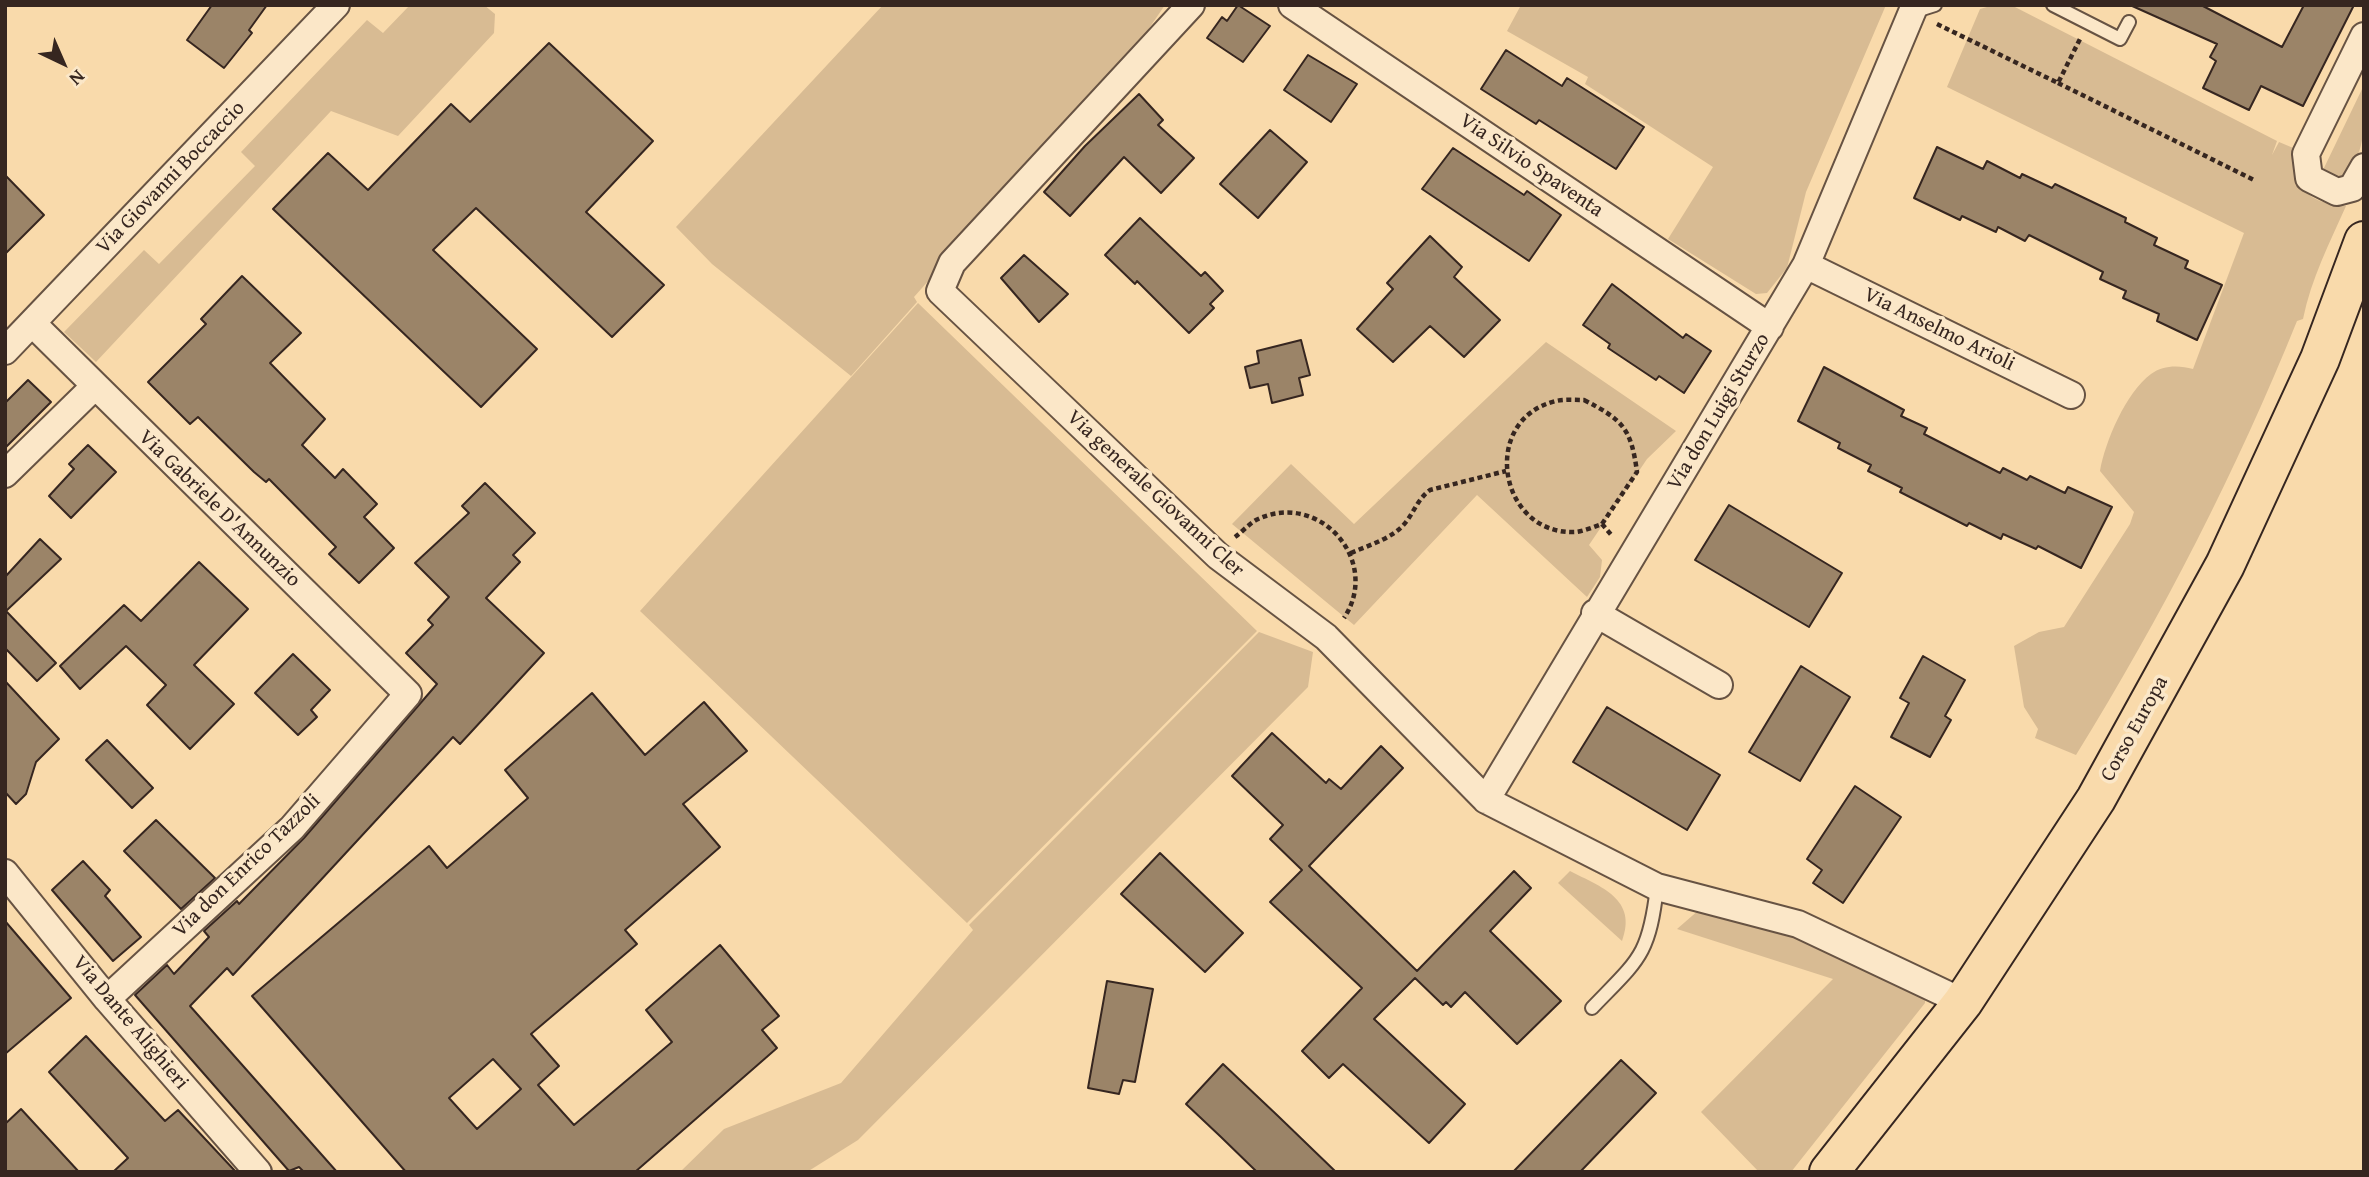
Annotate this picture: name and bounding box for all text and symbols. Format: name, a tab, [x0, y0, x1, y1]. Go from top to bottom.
north arrow	[28, 28, 98, 98]
text: N	[63, 64, 92, 93]
street label: Via Giovanni Boccaccio	[91, 96, 251, 260]
street label: Via Silvio Spaventa	[1454, 109, 1608, 223]
street label: Via Anselmo Arioli	[1859, 282, 2019, 378]
street label: Via don Luigi Sturzo	[1662, 329, 1776, 495]
street label: Via generale Giovanni Cler	[1061, 405, 1249, 583]
street label: Via Gabriele D'Annunzio	[133, 425, 305, 593]
street label: Corso Europa	[2096, 672, 2174, 786]
street label: Via don Enrico Tazzoli	[168, 789, 326, 943]
street label: Via Dante Alighieri	[66, 951, 194, 1095]

